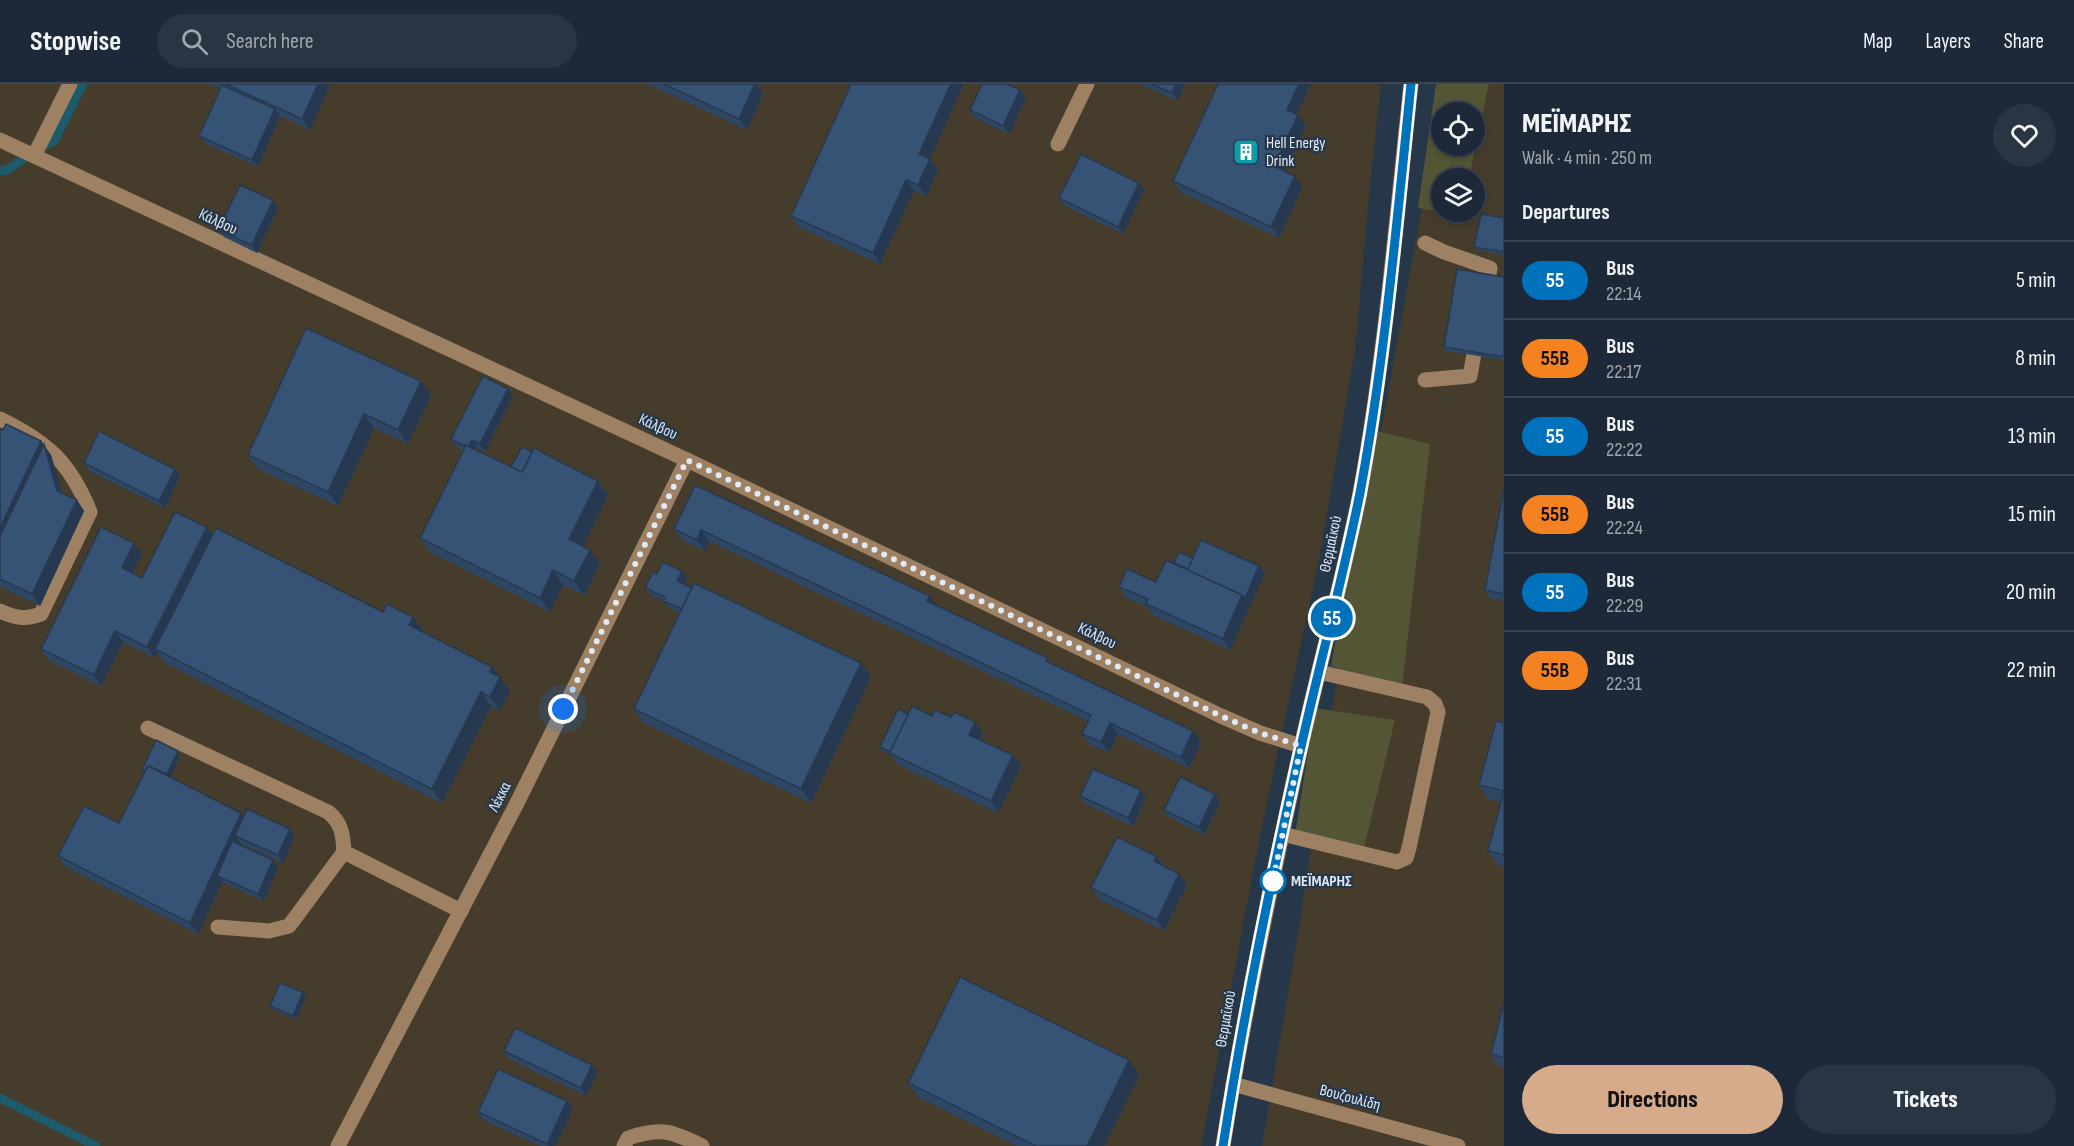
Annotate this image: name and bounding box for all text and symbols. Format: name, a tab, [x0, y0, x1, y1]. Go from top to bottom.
search box	[157, 14, 577, 68]
text: Stopwise	[30, 25, 121, 58]
icon: search	[178, 25, 211, 58]
text: Search here	[226, 28, 314, 55]
text: Map	[1863, 29, 1892, 54]
text: Layers	[1925, 29, 1971, 54]
text: Share	[2004, 29, 2044, 54]
map controls	[1431, 102, 1485, 222]
button: locate	[1431, 102, 1485, 156]
button: heart	[1993, 104, 2056, 167]
text: ΜΕΪΜΑΡΗΣ	[1522, 107, 1631, 140]
place label: Hell Energy Drink	[1266, 134, 1325, 171]
building icon: Hell Energy Drink	[1231, 137, 1261, 167]
text: Walk · 4 min · 250 m	[1522, 146, 1652, 170]
button: layers	[1431, 168, 1485, 222]
text: Departures	[1522, 199, 1610, 226]
street label: Κάλβου	[196, 205, 240, 239]
text: Bus	[1606, 255, 1635, 282]
text: 5 min	[2016, 267, 2056, 294]
text: 55	[1546, 268, 1564, 293]
text: 22:14	[1606, 282, 1642, 306]
text: Bus	[1606, 333, 1635, 360]
text: 8 min	[2015, 345, 2056, 372]
text: 55Β	[1541, 346, 1569, 371]
text: 22:17	[1606, 360, 1641, 384]
street label: Κάλβου	[636, 410, 680, 444]
text: Bus	[1606, 411, 1635, 438]
text: 13 min	[2008, 423, 2056, 450]
text: 55	[1546, 424, 1564, 449]
text: 22:22	[1606, 438, 1643, 462]
text: Bus	[1606, 489, 1635, 516]
text: 15 min	[2008, 501, 2056, 528]
text: 55Β	[1541, 502, 1569, 527]
street label: Θερμαϊκού	[1316, 514, 1346, 574]
text: 22:24	[1606, 516, 1643, 540]
text: Bus	[1606, 567, 1635, 594]
text: 20 min	[2006, 579, 2056, 606]
text: 55	[1546, 580, 1564, 605]
text: 22:29	[1606, 594, 1643, 618]
line badge: 55	[1305, 598, 1359, 638]
text: 55	[1323, 606, 1341, 631]
street label: Κάλβου	[1075, 619, 1119, 653]
text: Bus	[1606, 645, 1635, 672]
text: 22 min	[2007, 657, 2056, 684]
text: 55Β	[1541, 658, 1569, 683]
text: 22:31	[1606, 672, 1642, 696]
your location	[548, 694, 578, 724]
street label: Λέκκα	[484, 779, 516, 816]
marker: ΜΕΪΜΑΡΗΣ	[1260, 868, 1286, 894]
place label: ΜΕΪΜΑΡΗΣ	[1291, 872, 1352, 891]
street label: Θερμαϊκού	[1212, 989, 1240, 1049]
button: Directions	[1522, 1065, 1783, 1134]
button: Tickets	[1795, 1065, 2056, 1134]
street label: Βουζουλίδη	[1317, 1081, 1383, 1115]

